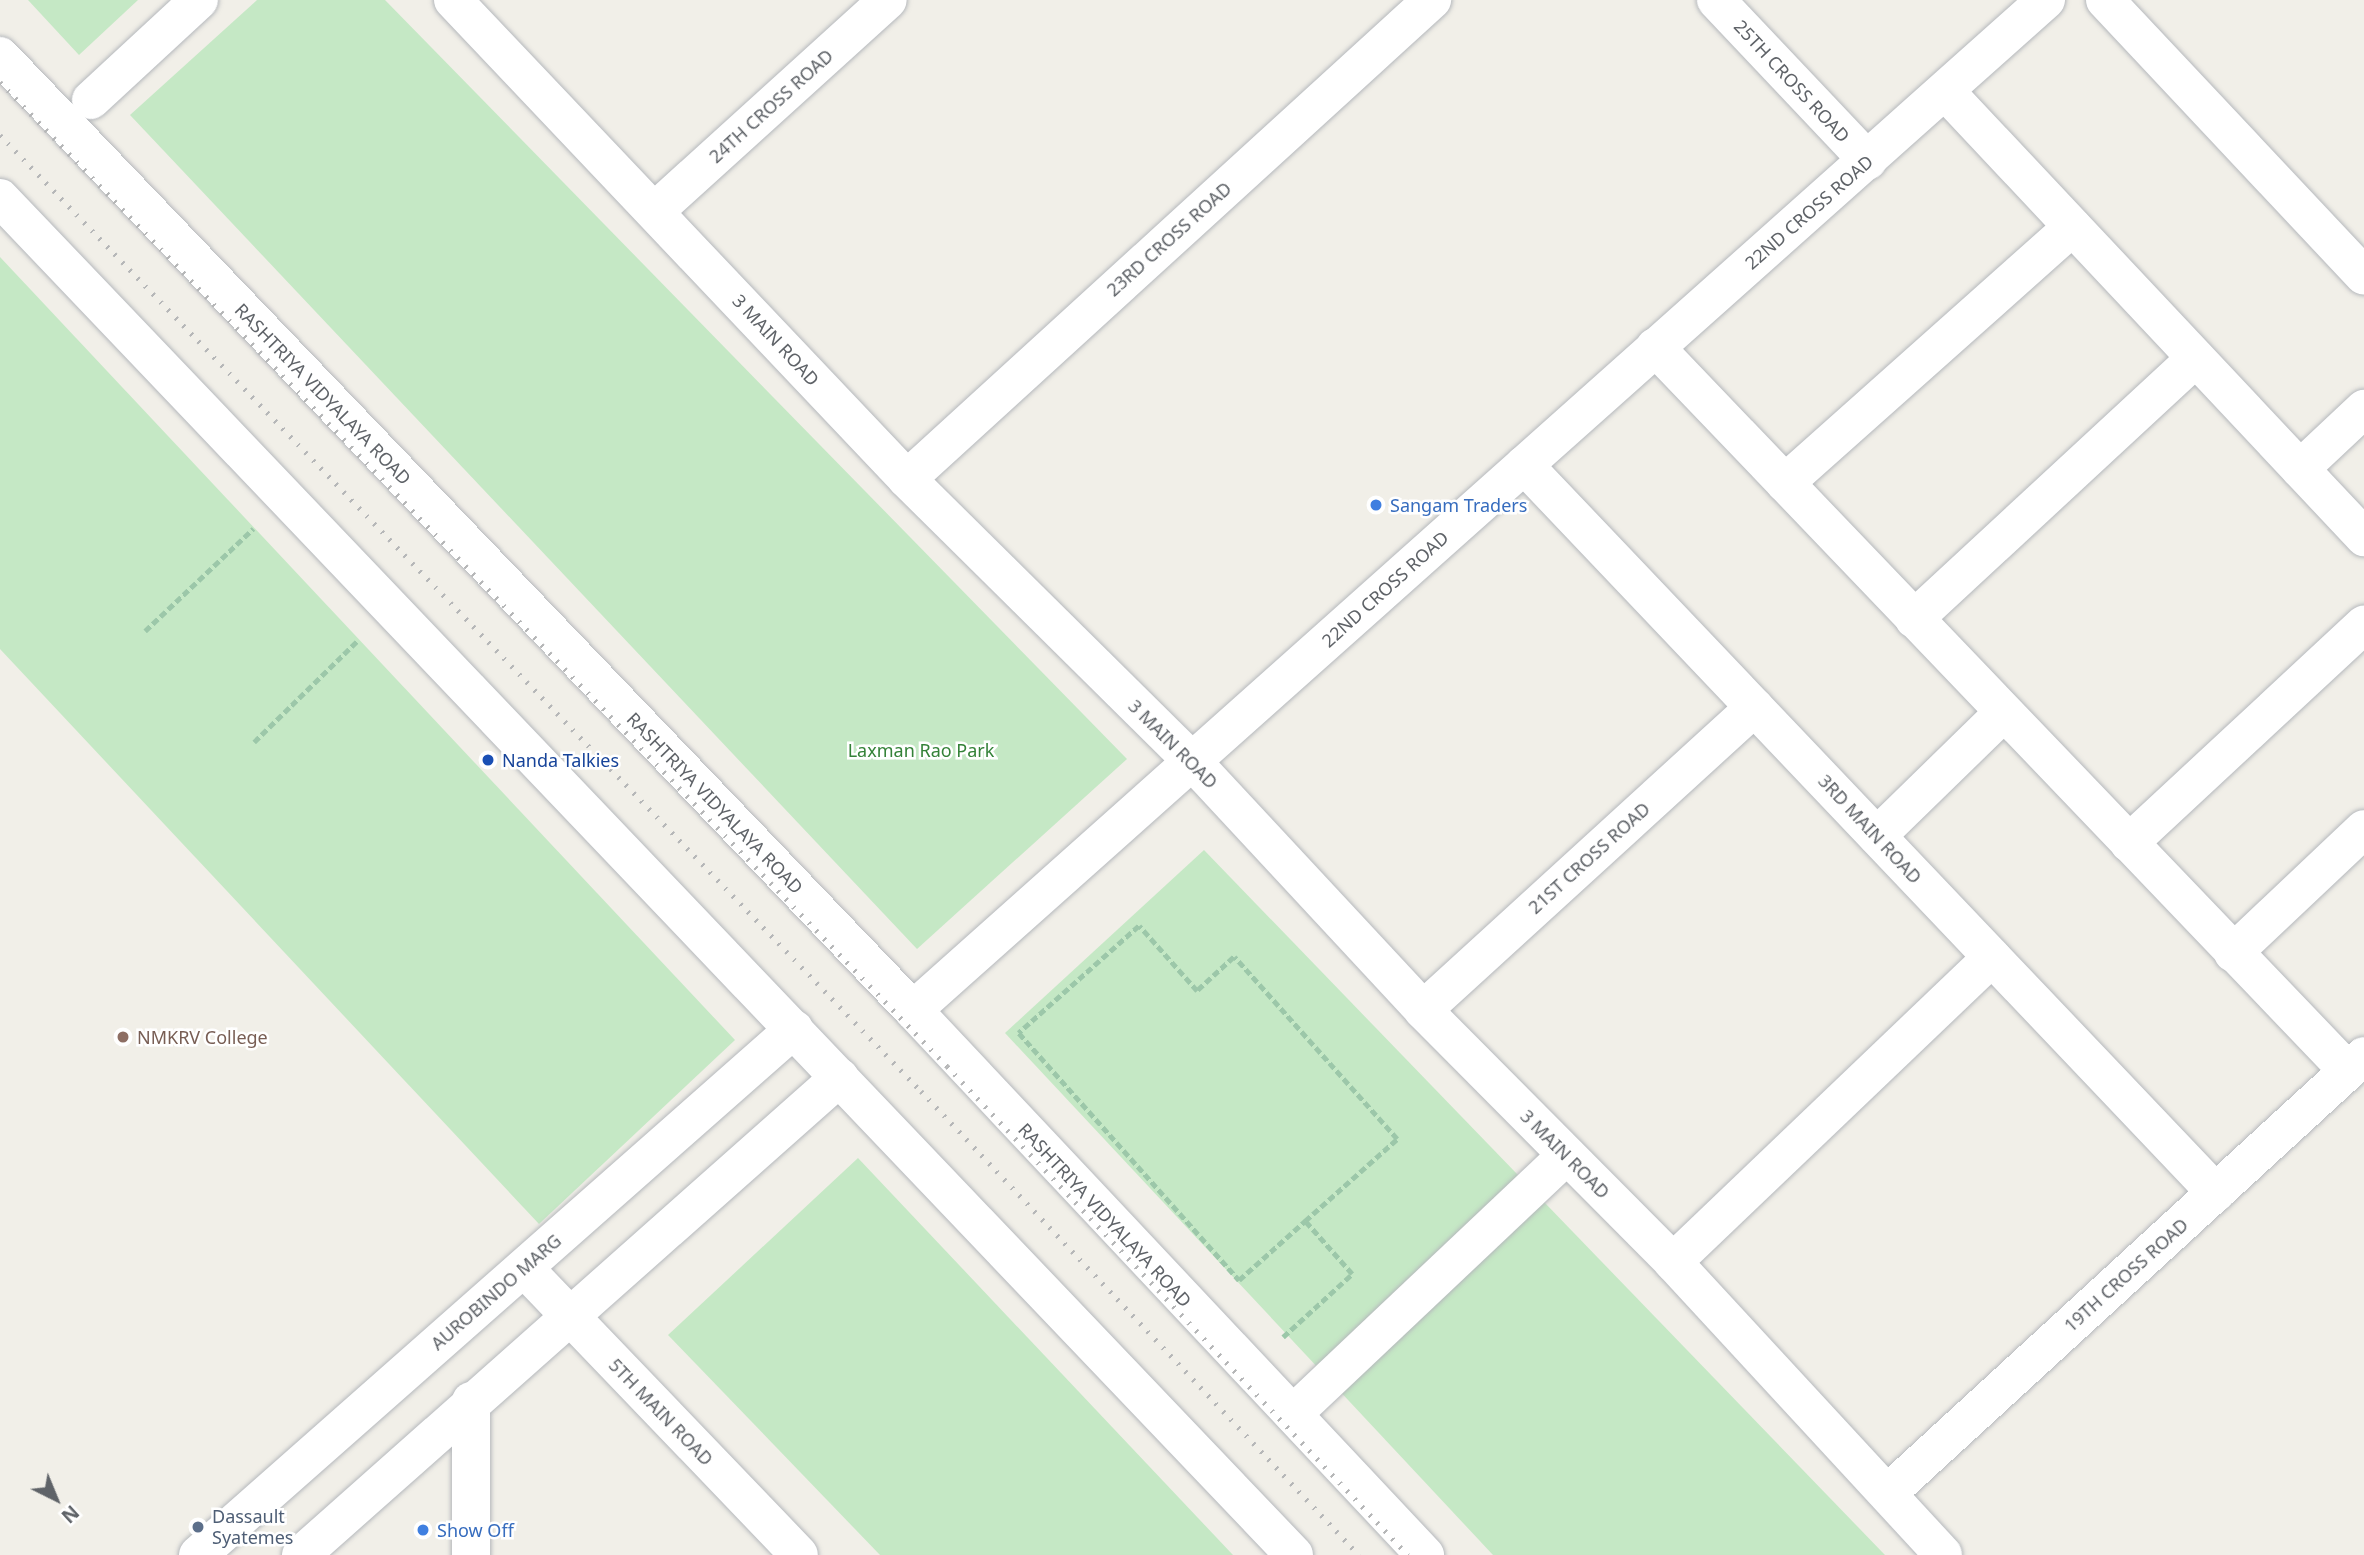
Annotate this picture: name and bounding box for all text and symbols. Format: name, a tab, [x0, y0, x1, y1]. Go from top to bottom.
street label: 25TH CROSS ROAD	[1730, 15, 1854, 147]
street label: 24TH CROSS ROAD	[705, 45, 837, 167]
street label: 22ND CROSS ROAD	[1741, 150, 1877, 274]
street label: 23RD CROSS ROAD	[1102, 177, 1236, 301]
street label: 3 MAIN ROAD	[728, 290, 824, 390]
street label: RASHTRIYA VIDYALAYA ROAD	[231, 299, 415, 489]
place label: Sangam Traders	[1390, 494, 1527, 516]
marker: Sangam Traders	[1368, 497, 1384, 513]
street label: 22ND CROSS ROAD	[1317, 527, 1453, 651]
street label: 3 MAIN ROAD	[1124, 695, 1222, 793]
street label: RASHTRIYA VIDYALAYA ROAD	[623, 708, 807, 898]
park label: Laxman Rao Park	[848, 739, 994, 761]
place label: Nanda Talkies	[502, 749, 619, 771]
marker: Nanda Talkies	[480, 752, 496, 768]
street label: 3RD MAIN ROAD	[1814, 770, 1926, 888]
street label: 21ST CROSS ROAD	[1524, 798, 1654, 918]
place label: NMKRV College	[137, 1026, 268, 1048]
marker: NMKRV College	[115, 1029, 131, 1045]
street label: 3 MAIN ROAD	[1516, 1105, 1614, 1203]
street label: RASHTRIYA VIDYALAYA ROAD	[1014, 1119, 1196, 1311]
street label: 19TH CROSS ROAD	[2060, 1214, 2192, 1336]
street label: AUROBINDO MARG	[426, 1230, 566, 1354]
street label: 5TH MAIN ROAD	[605, 1354, 717, 1470]
north arrow	[21, 1464, 91, 1534]
text: N	[56, 1500, 85, 1529]
place label: Dassault Syatemes	[212, 1506, 293, 1548]
marker: Dassault Syatemes	[190, 1519, 206, 1535]
place label: Show Off	[437, 1519, 514, 1541]
marker: Show Off	[415, 1522, 431, 1538]

